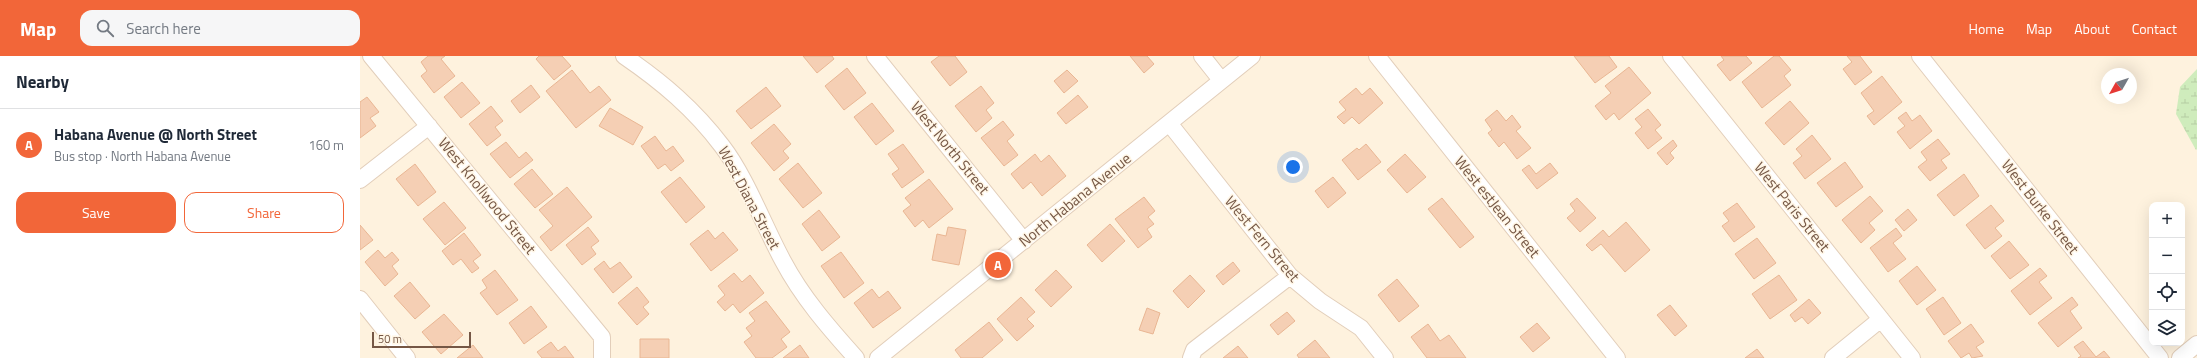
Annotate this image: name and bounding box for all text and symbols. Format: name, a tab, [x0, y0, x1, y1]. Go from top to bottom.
search box	[80, 10, 360, 46]
text: Map	[20, 14, 56, 43]
icon: search	[94, 17, 116, 39]
text: Search here	[126, 17, 201, 40]
text: Home	[1969, 18, 2004, 39]
text: Map	[2026, 18, 2052, 39]
text: About	[2074, 18, 2110, 39]
text: Contact	[2132, 18, 2177, 39]
north arrow	[2101, 68, 2137, 104]
text: Nearby	[16, 69, 69, 95]
street label: West North Street	[905, 96, 996, 200]
text: Habana Avenue @ North Street	[54, 123, 257, 146]
street label: West Knollwood Street	[433, 132, 542, 260]
text: A	[25, 135, 33, 155]
text: 160 m	[308, 135, 344, 155]
street label: West Diana Street	[712, 142, 787, 254]
text: Bus stop · North Habana Avenue	[54, 146, 231, 166]
street label: North Habana Avenue	[1014, 147, 1136, 252]
street label: West estJean Street	[1449, 151, 1546, 263]
street label: West Burke Street	[1996, 154, 2085, 260]
your location	[1283, 157, 1303, 177]
street label: West Paris Street	[1749, 157, 1836, 257]
street label: West Fern Street	[1219, 190, 1306, 287]
button: Save	[16, 192, 176, 233]
button: Share	[184, 192, 344, 233]
map controls	[2149, 202, 2185, 346]
button: +	[2149, 202, 2185, 238]
button: −	[2149, 238, 2185, 274]
pin: A	[985, 250, 1011, 280]
button: locate	[2149, 274, 2185, 310]
button: layers	[2149, 310, 2185, 346]
scale bar	[372, 330, 471, 349]
text: 50 m	[378, 331, 402, 347]

